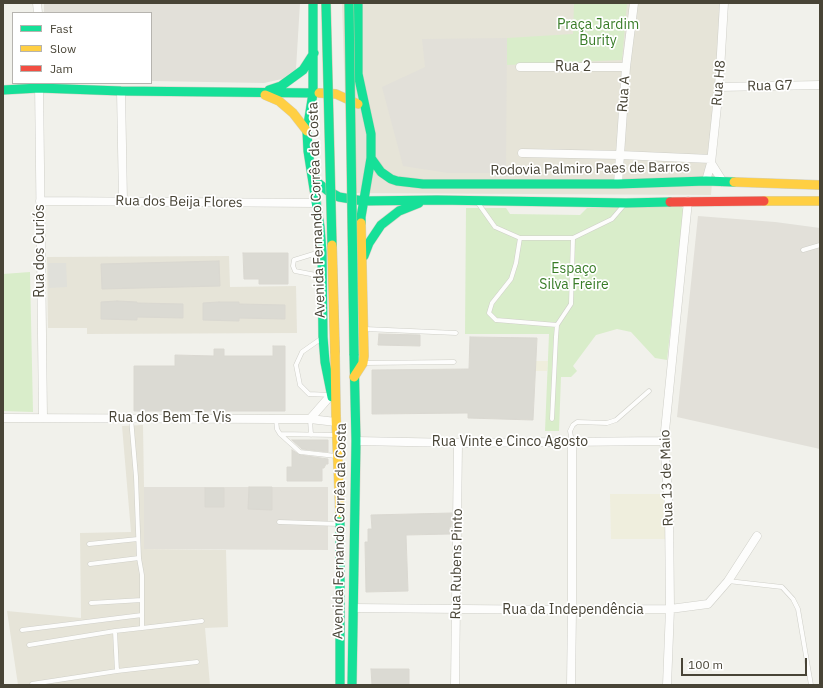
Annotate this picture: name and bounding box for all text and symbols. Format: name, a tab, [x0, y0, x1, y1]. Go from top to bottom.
legend	[12, 12, 152, 84]
park label: Praça Jardim Burity	[557, 17, 639, 50]
text: Fast	[50, 21, 73, 36]
text: Slow	[50, 41, 76, 56]
street label: Rua 2	[555, 59, 591, 75]
street label: Rua H8	[709, 59, 729, 107]
text: Jam	[50, 61, 73, 76]
street label: Rua A	[614, 75, 634, 113]
street label: Rua G7	[747, 77, 793, 95]
street label: Avenida Fernando Corrêa da Costa	[305, 102, 329, 318]
street label: Rodovia Palmiro Paes de Barros	[490, 159, 690, 179]
street label: Rua dos Beija Flores	[115, 192, 243, 212]
street label: Rua dos Curiós	[32, 204, 48, 298]
park label: Espaço Silva Freire	[539, 261, 609, 294]
street label: Rua dos Bem Te Vis	[108, 410, 232, 426]
street label: Avenida Fernando Corrêa da Costa	[330, 423, 350, 639]
street label: Rua 13 de Maio	[657, 429, 677, 527]
street label: Rua Vinte e Cinco Agosto	[432, 434, 588, 450]
street label: Rua Rubens Pinto	[448, 508, 466, 620]
street label: Rua da Independência	[502, 602, 644, 618]
scale bar	[683, 650, 809, 676]
text: 100 m	[688, 657, 723, 672]

